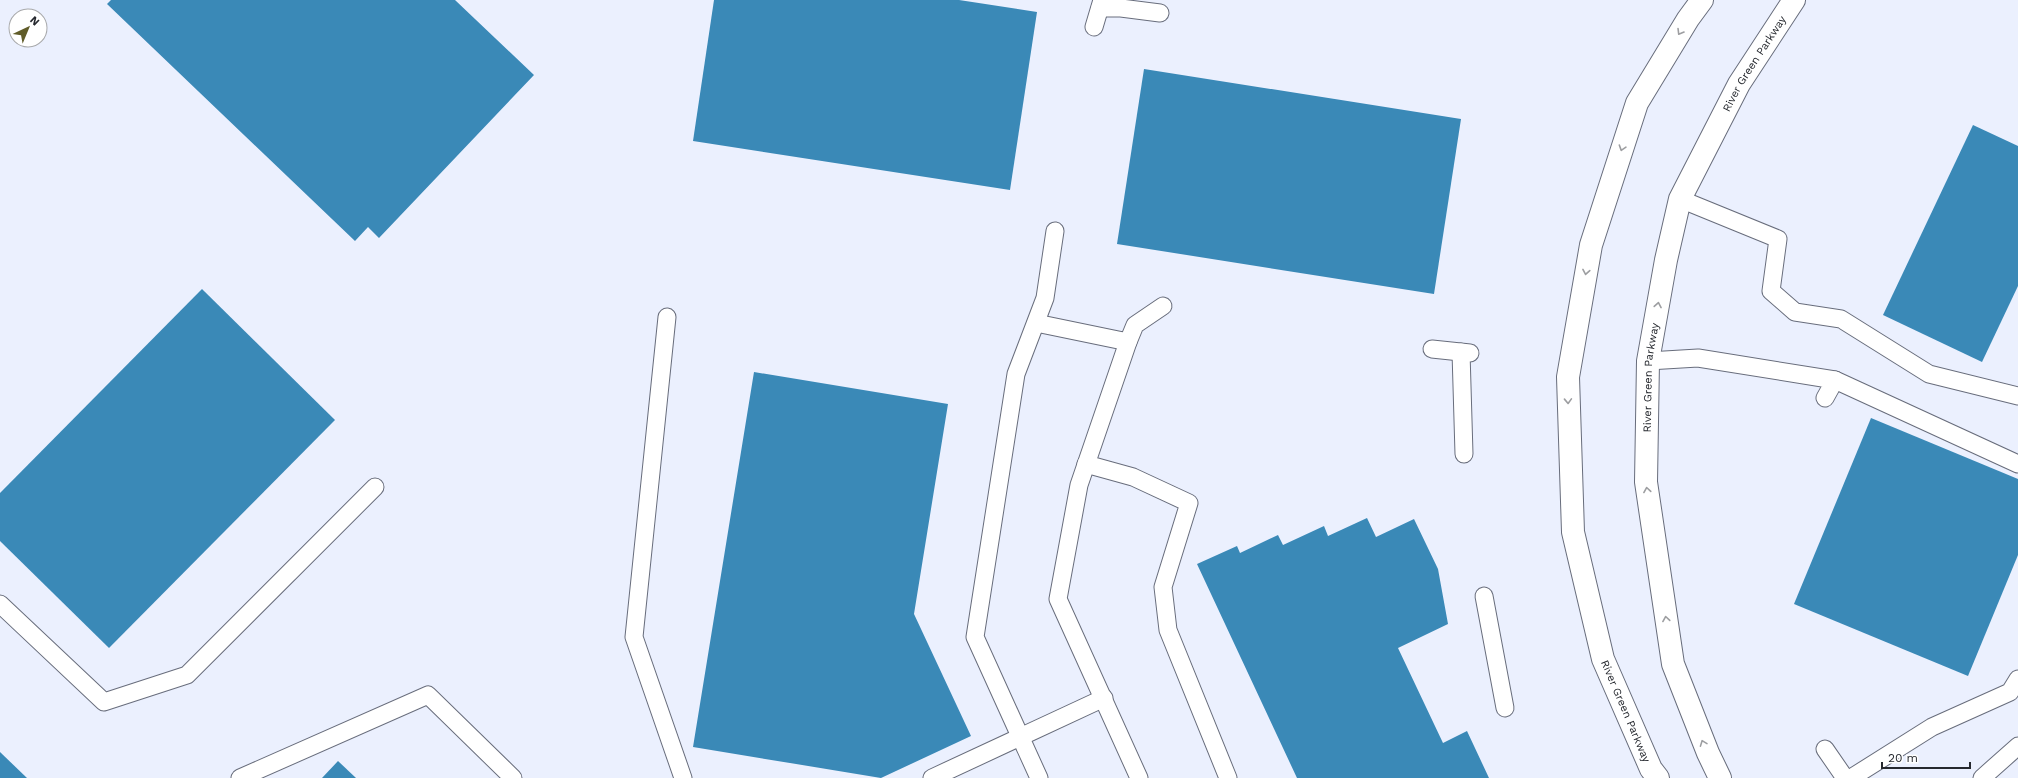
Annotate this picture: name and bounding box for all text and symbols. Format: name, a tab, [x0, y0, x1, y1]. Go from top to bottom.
north arrow	[8, 8, 48, 48]
street label: River Green Parkway	[1720, 13, 1789, 114]
text: N	[27, 14, 42, 29]
one-way arrow	[1677, 28, 1684, 35]
one-way arrow	[1619, 144, 1627, 151]
one-way arrow	[1582, 269, 1591, 275]
one-way arrow	[1653, 302, 1662, 308]
street label: River Green Parkway	[1641, 321, 1662, 433]
one-way arrow	[1564, 398, 1573, 404]
one-way arrow	[1643, 487, 1652, 493]
one-way arrow	[1662, 616, 1671, 622]
street label: River Green Parkway	[1598, 658, 1653, 765]
one-way arrow	[1700, 739, 1708, 746]
scale bar	[1882, 744, 1970, 770]
text: 20 m	[1888, 751, 1918, 765]

